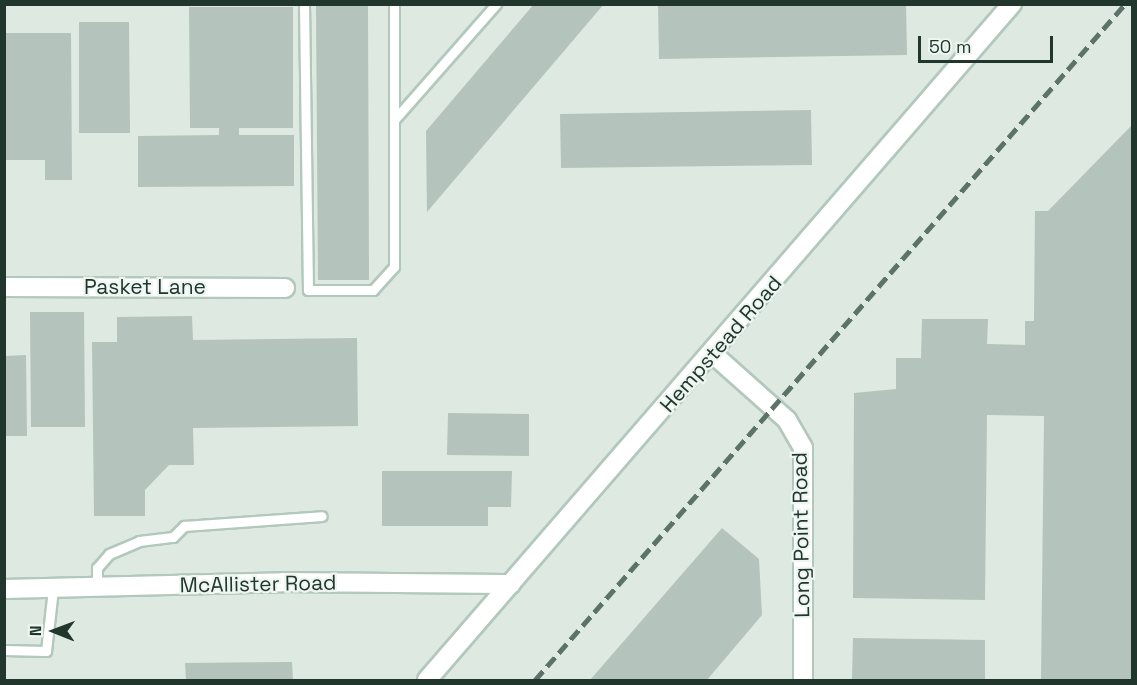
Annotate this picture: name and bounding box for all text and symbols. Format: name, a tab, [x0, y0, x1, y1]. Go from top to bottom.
scale bar	[921, 24, 1056, 62]
text: 50 m	[929, 35, 971, 58]
street label: Hempstead Road	[655, 271, 787, 417]
street label: Pasket Lane	[84, 274, 206, 300]
street label: Long Point Road	[787, 452, 815, 618]
street label: McAllister Road	[179, 570, 337, 598]
north arrow	[24, 601, 84, 661]
text: N	[25, 625, 46, 636]

